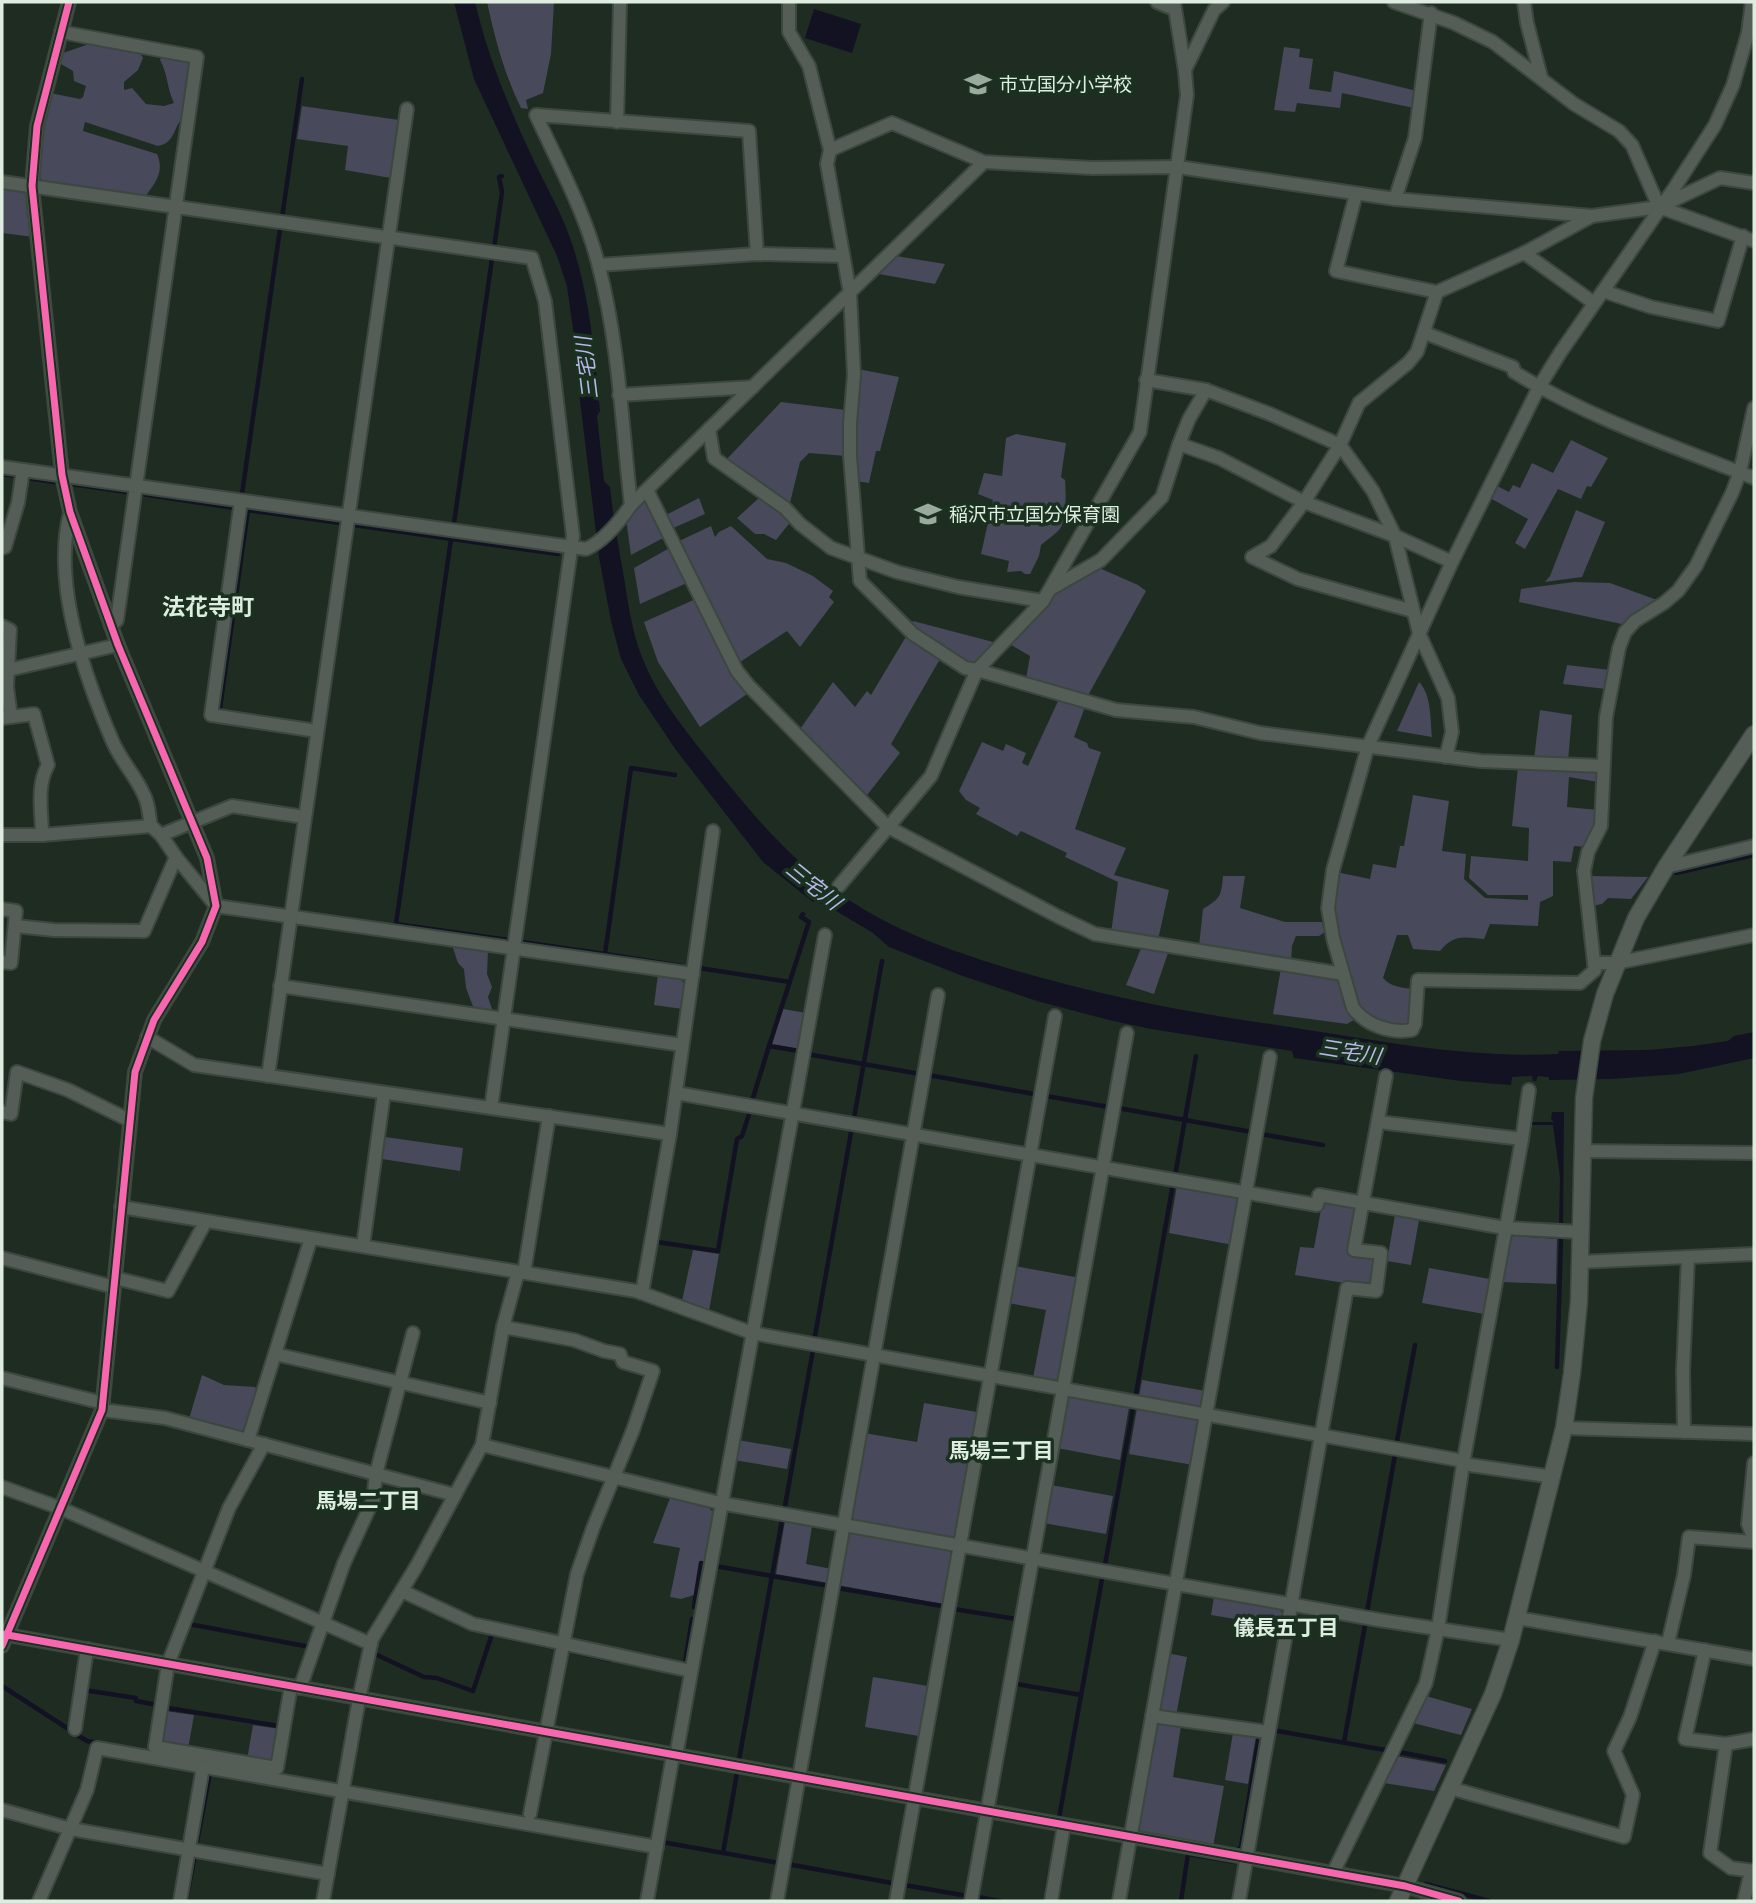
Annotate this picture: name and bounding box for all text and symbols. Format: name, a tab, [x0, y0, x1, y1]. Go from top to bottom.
school or university icon: 市立国分小学校	[963, 69, 993, 99]
place label: 市立国分小学校	[999, 72, 1132, 96]
water label: 三宅川	[568, 333, 604, 401]
school or university icon: 稲沢市立国分保育園	[913, 499, 943, 529]
place label: 稲沢市立国分保育園	[949, 502, 1120, 526]
district label: 法花寺町	[162, 591, 254, 621]
water label: 三宅川	[781, 854, 849, 917]
water label: 三宅川	[1317, 1032, 1385, 1070]
district label: 馬場三丁目	[949, 1436, 1054, 1464]
district label: 馬場二丁目	[316, 1486, 421, 1514]
district label: 儀長五丁目	[1234, 1613, 1339, 1641]

